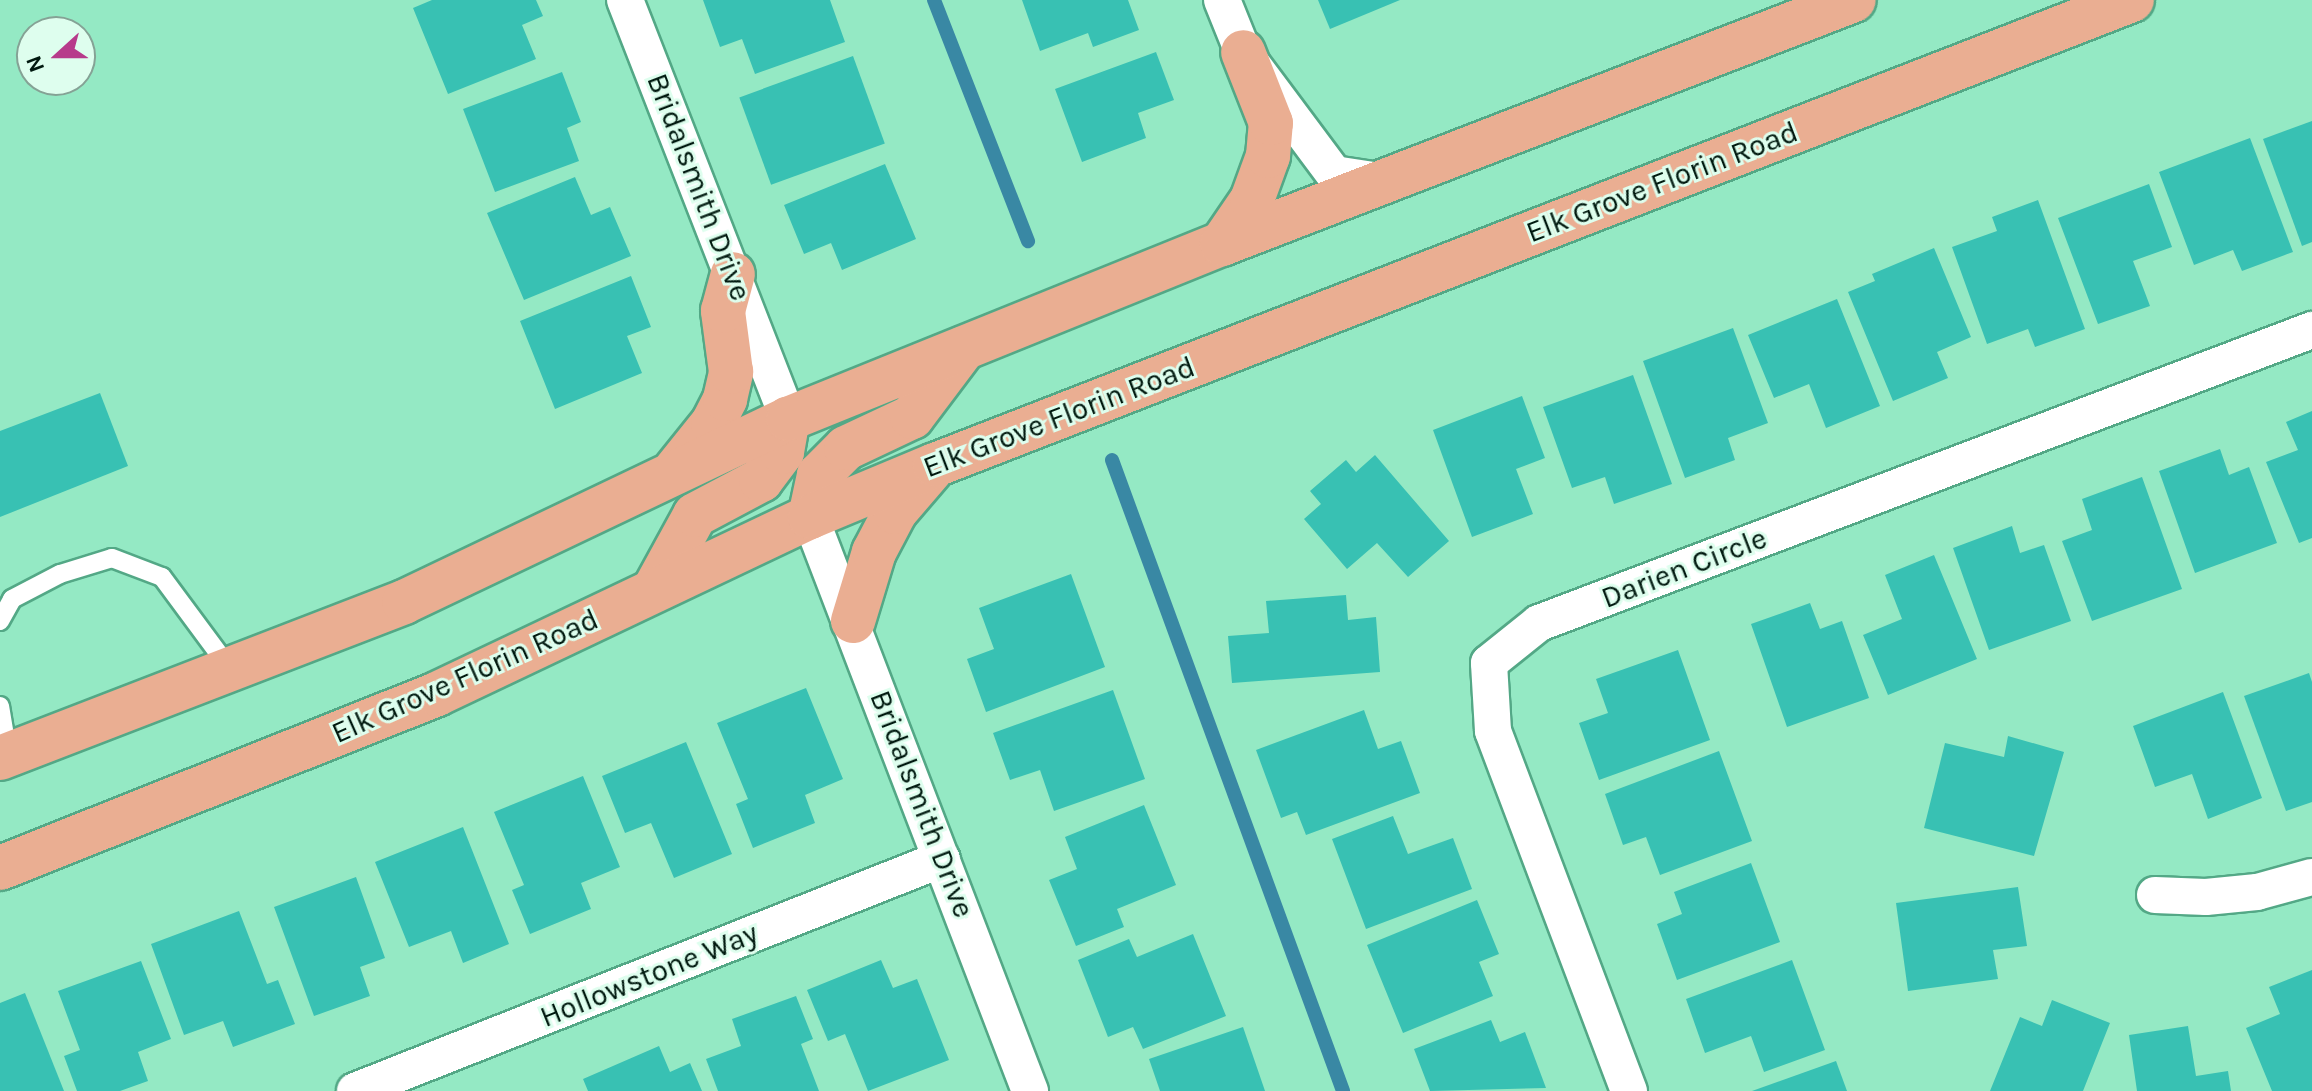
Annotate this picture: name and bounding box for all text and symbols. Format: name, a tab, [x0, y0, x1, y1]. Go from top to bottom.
north arrow	[16, 16, 96, 96]
text: N	[20, 52, 50, 76]
street label: Bridalsmith Drive	[639, 68, 759, 306]
street label: Elk Grove Florin Road	[1521, 114, 1803, 250]
street label: Elk Grove Florin Road	[918, 349, 1200, 485]
street label: Darien Circle	[1596, 520, 1772, 616]
street label: Elk Grove Florin Road	[326, 601, 604, 751]
street label: Bridalsmith Drive	[862, 685, 982, 923]
street label: Hollowstone Way	[535, 915, 763, 1035]

